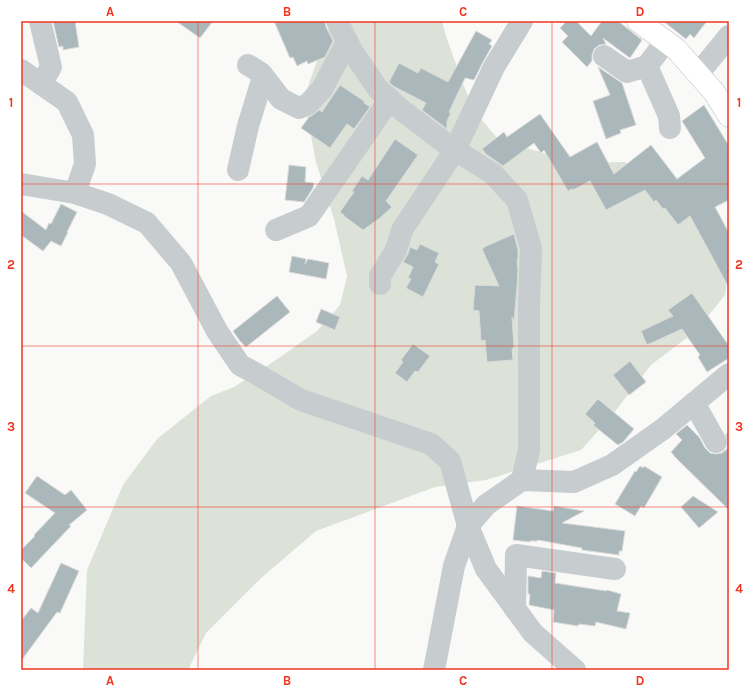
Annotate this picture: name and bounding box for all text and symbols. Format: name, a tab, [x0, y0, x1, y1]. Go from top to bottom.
text: A	[106, 4, 114, 19]
text: B	[283, 4, 291, 19]
text: C	[459, 4, 467, 19]
text: D	[636, 4, 645, 19]
text: 1	[9, 95, 13, 110]
text: 1	[737, 95, 741, 110]
text: 2	[7, 257, 15, 272]
text: 2	[735, 257, 743, 272]
text: 3	[7, 419, 15, 434]
text: 3	[735, 419, 743, 434]
text: 4	[7, 581, 15, 596]
text: 4	[735, 581, 743, 596]
text: A	[106, 673, 114, 688]
text: B	[283, 673, 291, 688]
text: C	[459, 673, 467, 688]
text: D	[636, 673, 645, 688]

